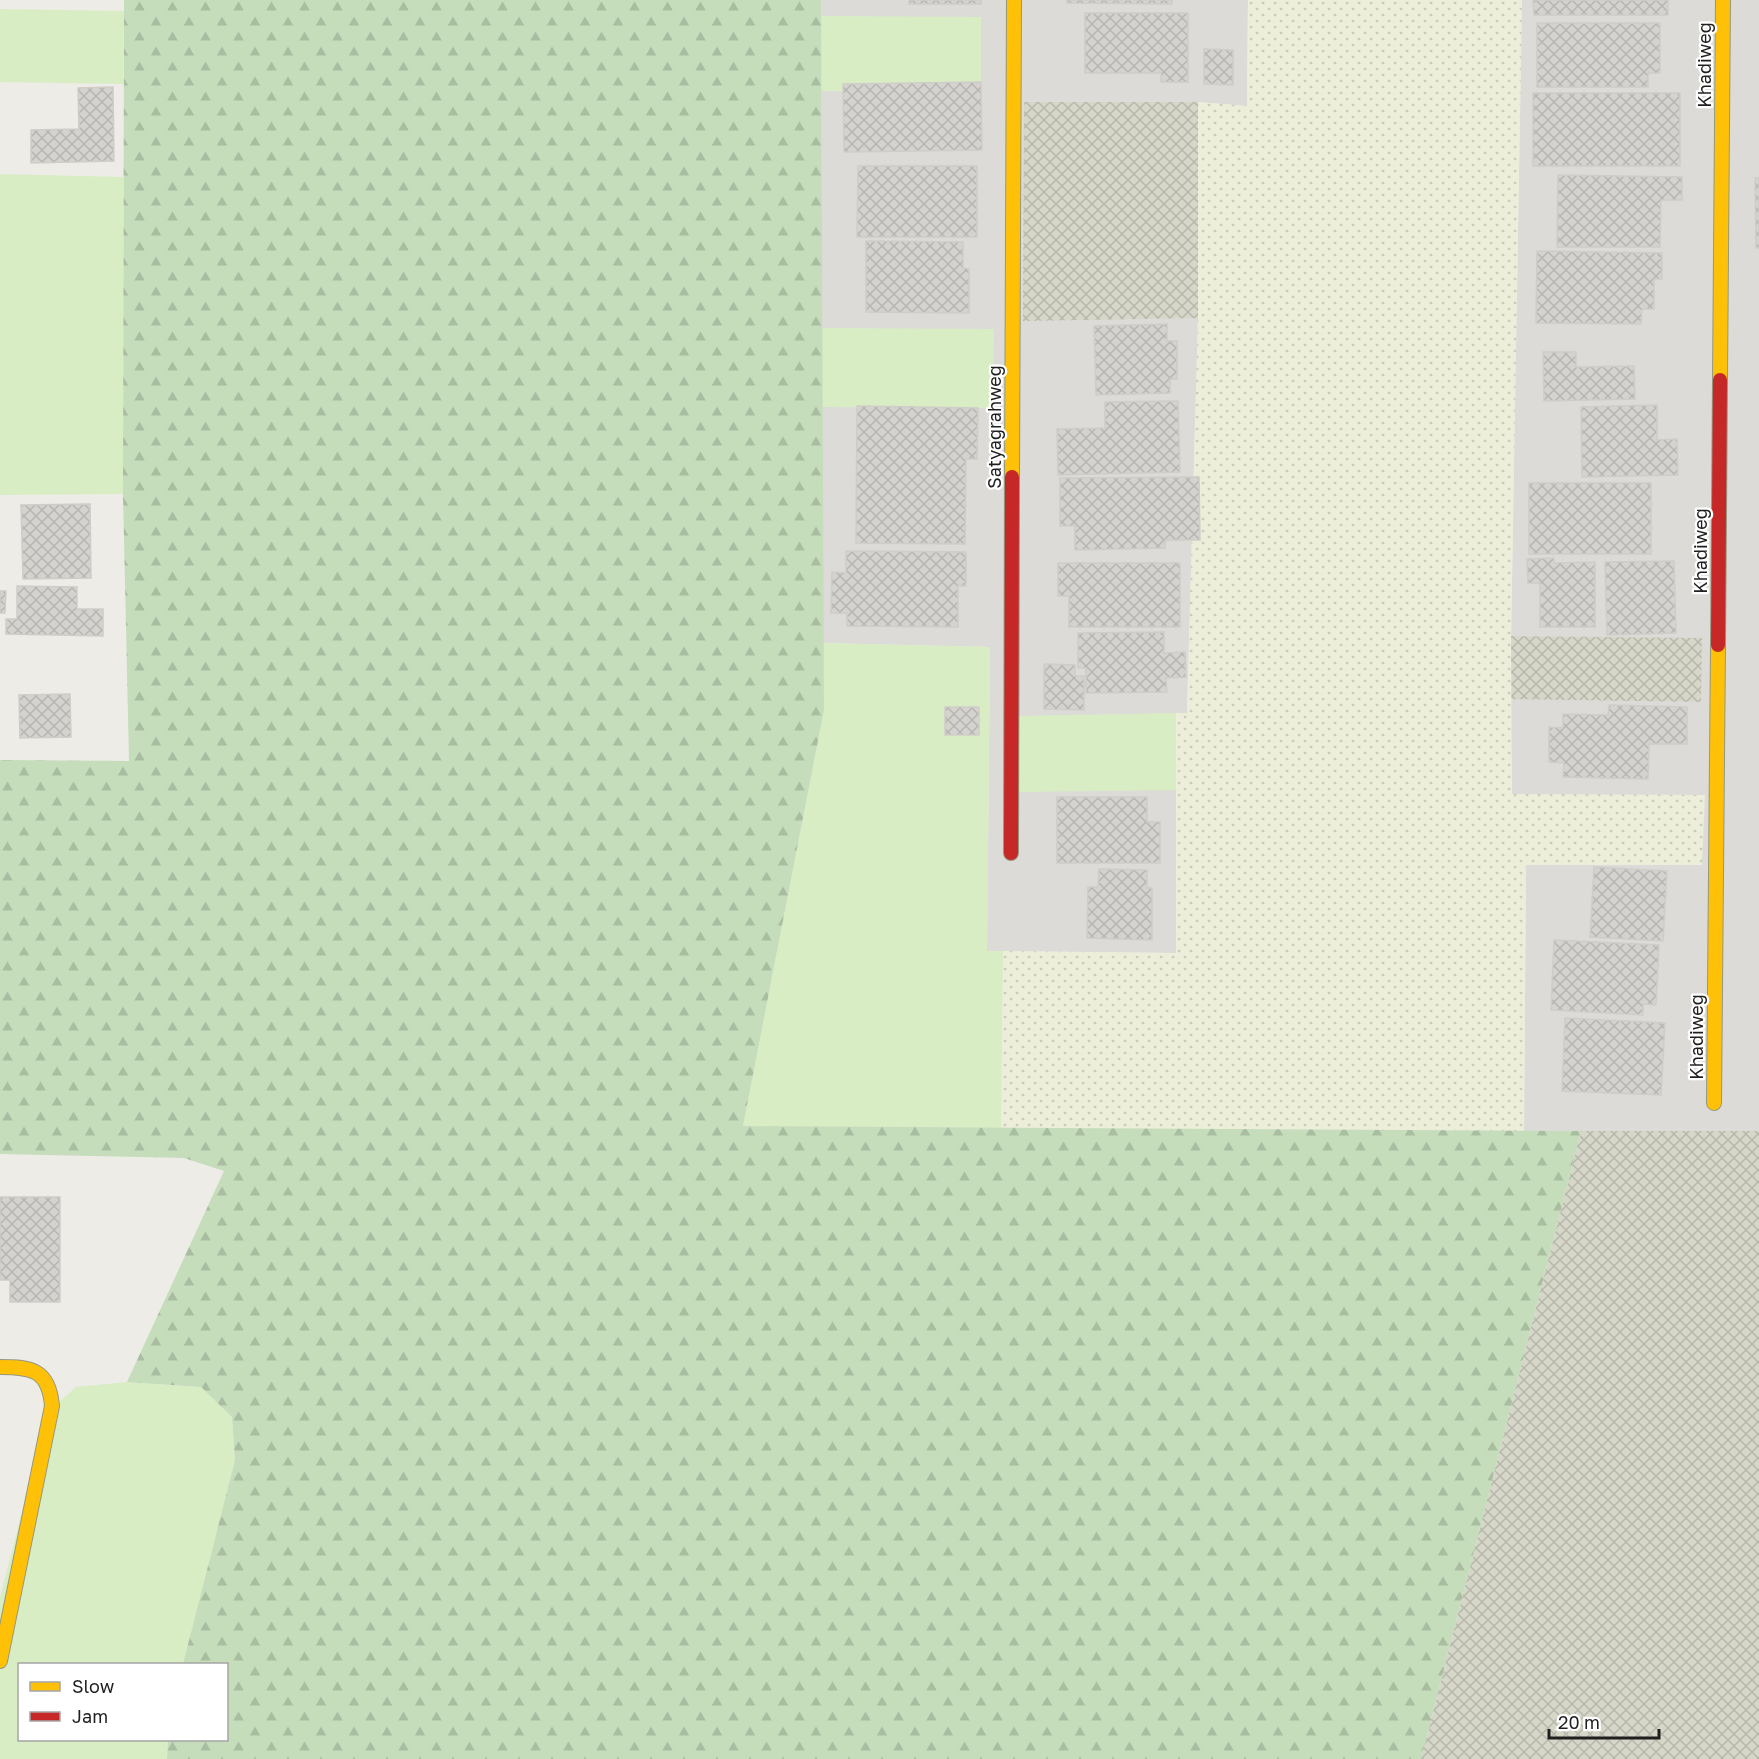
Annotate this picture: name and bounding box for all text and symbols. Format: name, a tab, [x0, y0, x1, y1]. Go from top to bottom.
street label: Khadiweg	[1693, 22, 1715, 108]
street label: Satyagrahweg	[983, 365, 1005, 489]
street label: Khadiweg	[1689, 508, 1711, 594]
street label: Khadiweg	[1685, 994, 1707, 1080]
legend	[18, 1663, 228, 1741]
text: Slow	[72, 1675, 115, 1697]
scale bar	[1549, 1702, 1658, 1740]
text: Jam	[72, 1705, 108, 1727]
text: 20 m	[1558, 1711, 1600, 1733]

